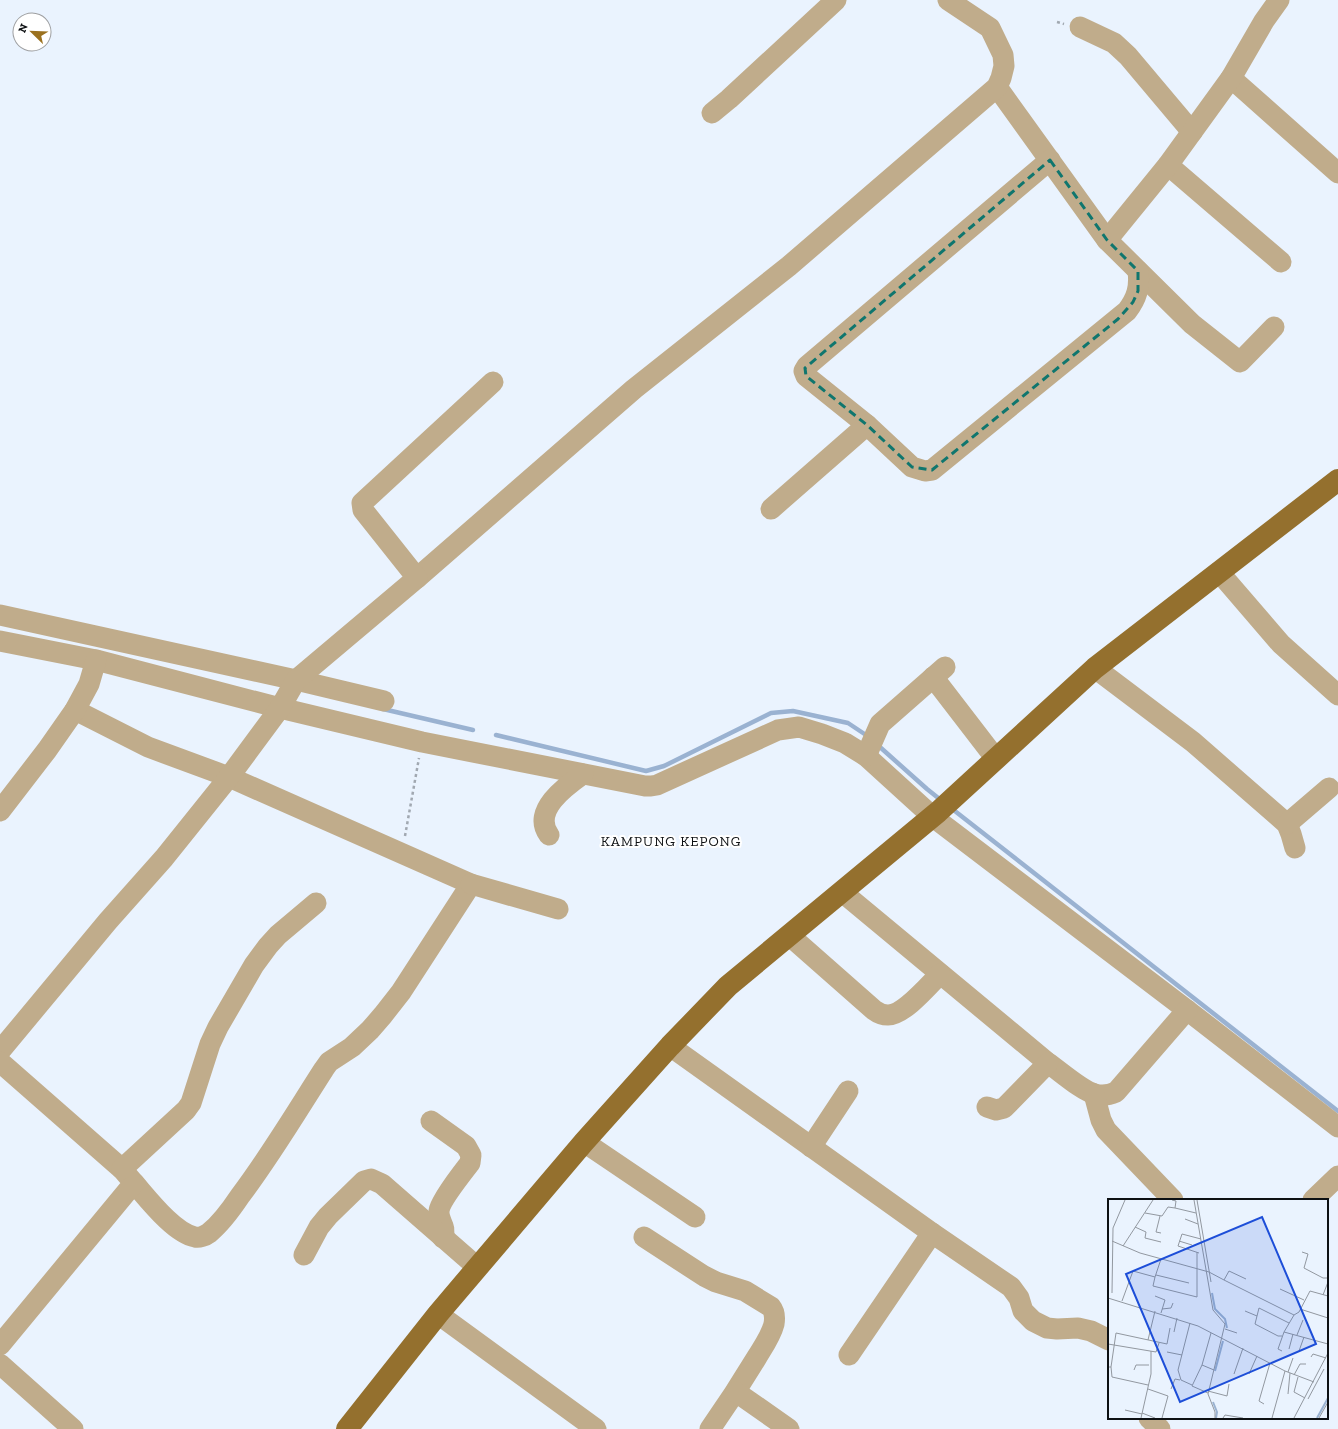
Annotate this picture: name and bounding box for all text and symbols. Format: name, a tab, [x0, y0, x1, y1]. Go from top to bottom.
north arrow	[12, 12, 52, 52]
text: N	[16, 21, 31, 35]
district label: KAMPUNG KEPONG	[601, 833, 741, 850]
inset map	[1108, 1199, 1328, 1419]

